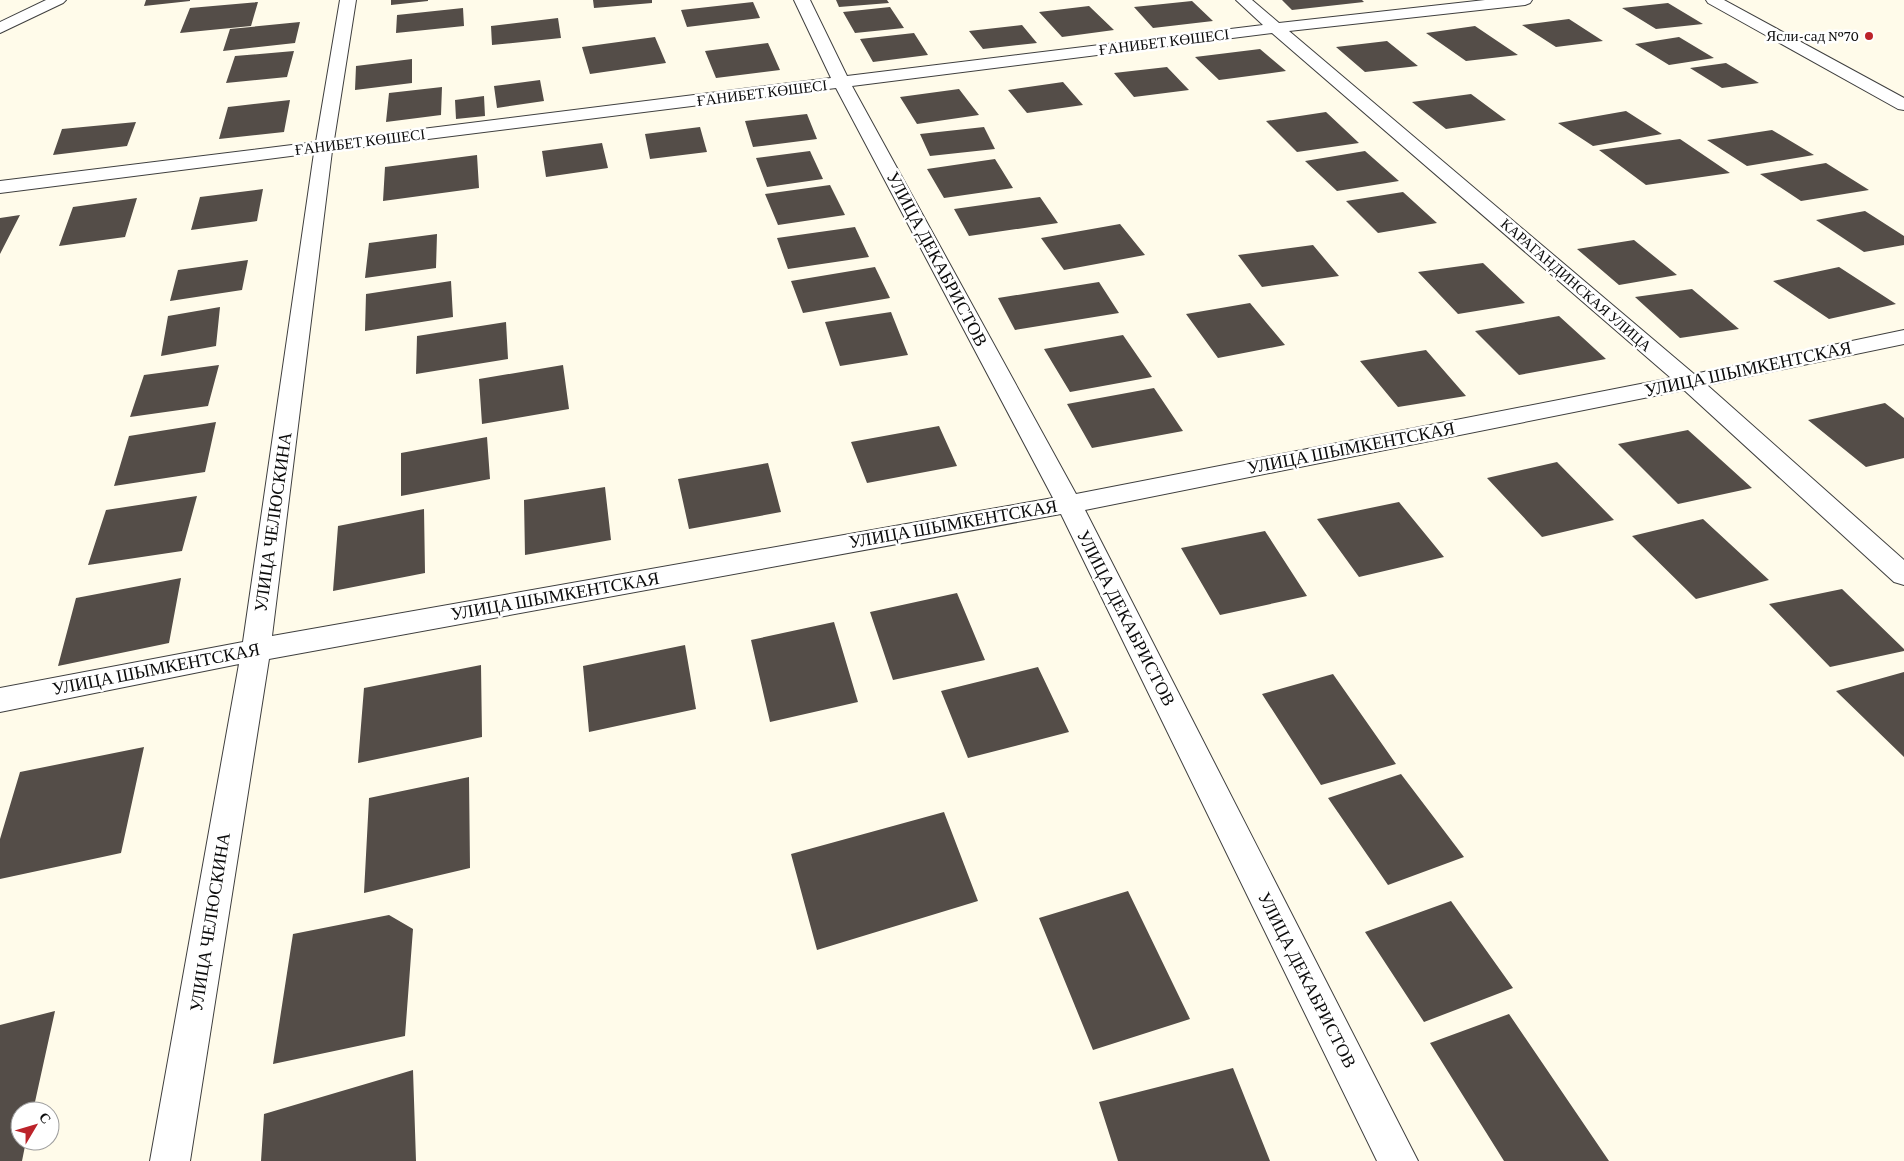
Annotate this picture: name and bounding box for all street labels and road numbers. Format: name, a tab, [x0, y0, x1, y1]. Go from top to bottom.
street label: ҒАНИБЕТ КӨШЕСІ	[1098, 26, 1230, 58]
street label: ҒАНИБЕТ КӨШЕСІ	[696, 77, 828, 109]
street label: ҒАНИБЕТ КӨШЕСІ	[294, 126, 426, 158]
street label: УЛИЦА ДЕКАБРИСТОВ	[882, 168, 992, 350]
street label: КАРАГАНДИНСКАЯ УЛИЦА	[1498, 215, 1655, 355]
street label: УЛИЦА ШЫМКЕНТСКАЯ	[1643, 337, 1853, 401]
street label: УЛИЦА ШЫМКЕНТСКАЯ	[1245, 418, 1457, 478]
street label: УЛИЦА ЧЕЛЮСКИНА	[250, 431, 296, 613]
street label: УЛИЦА ШЫМКЕНТСКАЯ	[847, 496, 1059, 552]
street label: УЛИЦА ДЕКАБРИСТОВ	[1073, 527, 1179, 709]
street label: УЛИЦА ШЫМКЕНТСКАЯ	[449, 568, 661, 624]
street label: УЛИЦА ШЫМКЕНТСКАЯ	[50, 639, 262, 699]
street label: УЛИЦА ЧЕЛЮСКИНА	[186, 831, 234, 1013]
street label: УЛИЦА ДЕКАБРИСТОВ	[1254, 889, 1360, 1071]

